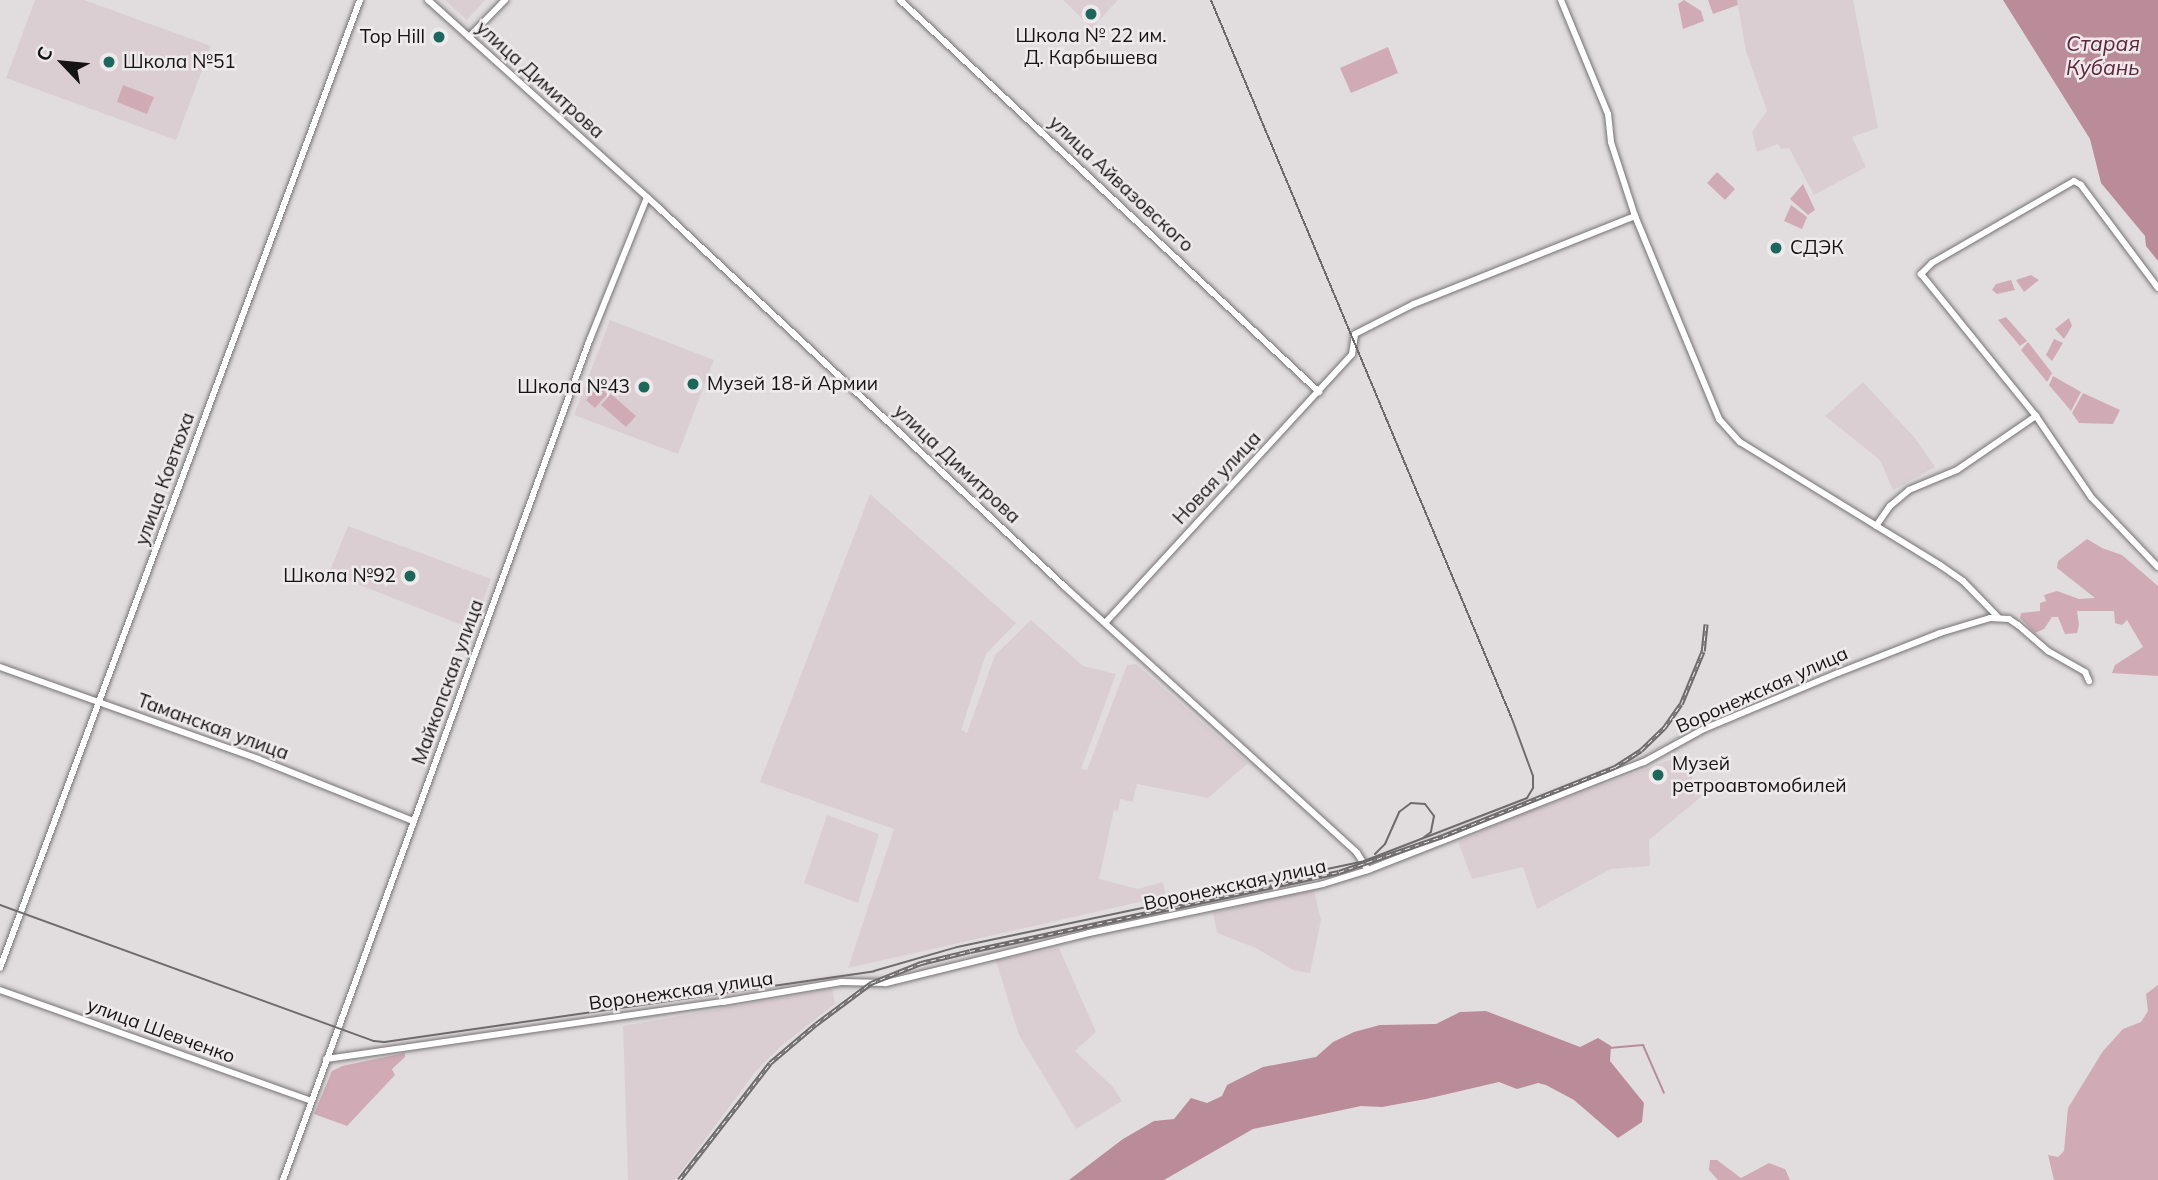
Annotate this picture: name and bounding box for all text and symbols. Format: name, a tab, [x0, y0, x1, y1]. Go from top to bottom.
marker: Школа № 22 им. Д. Карбышева	[1083, 6, 1099, 22]
street label: улица Димитрова	[471, 17, 609, 143]
place label: Школа № 22 им. Д. Карбышева	[1015, 25, 1167, 69]
place label: Top Hill	[360, 26, 425, 48]
north arrow	[28, 28, 98, 98]
marker: Top Hill	[431, 29, 447, 45]
water label: Старая Кубань	[2066, 30, 2140, 80]
text: С	[30, 43, 58, 65]
place label: Школа №51	[123, 51, 236, 73]
marker: Школа №51	[101, 54, 117, 70]
street label: улица Айвазовского	[1044, 111, 1198, 257]
place label: СДЭК	[1790, 237, 1844, 259]
marker: СДЭК	[1768, 240, 1784, 256]
place label: Музей 18-й Армии	[707, 373, 878, 395]
place label: Школа №43	[517, 376, 630, 398]
marker: Музей 18-й Армии	[685, 376, 701, 392]
marker: Школа №43	[636, 379, 652, 395]
street label: улица Димитрова	[889, 400, 1025, 528]
street label: улица Ковтюха	[130, 409, 200, 549]
street label: Новая улица	[1168, 427, 1266, 529]
place label: Школа №92	[283, 565, 396, 587]
marker: Школа №92	[402, 568, 418, 584]
street label: Майкопская улица	[408, 596, 488, 768]
street label: Воронежская улица	[1672, 642, 1852, 738]
street label: Таманская улица	[134, 689, 292, 765]
place label: Музей ретроавтомобилей	[1672, 753, 1847, 797]
marker: Музей ретроавтомобилей	[1650, 767, 1666, 783]
street label: Воронежская улица	[1142, 855, 1328, 915]
street label: Воронежская улица	[587, 967, 775, 1015]
street label: улица Шевченко	[84, 994, 238, 1068]

